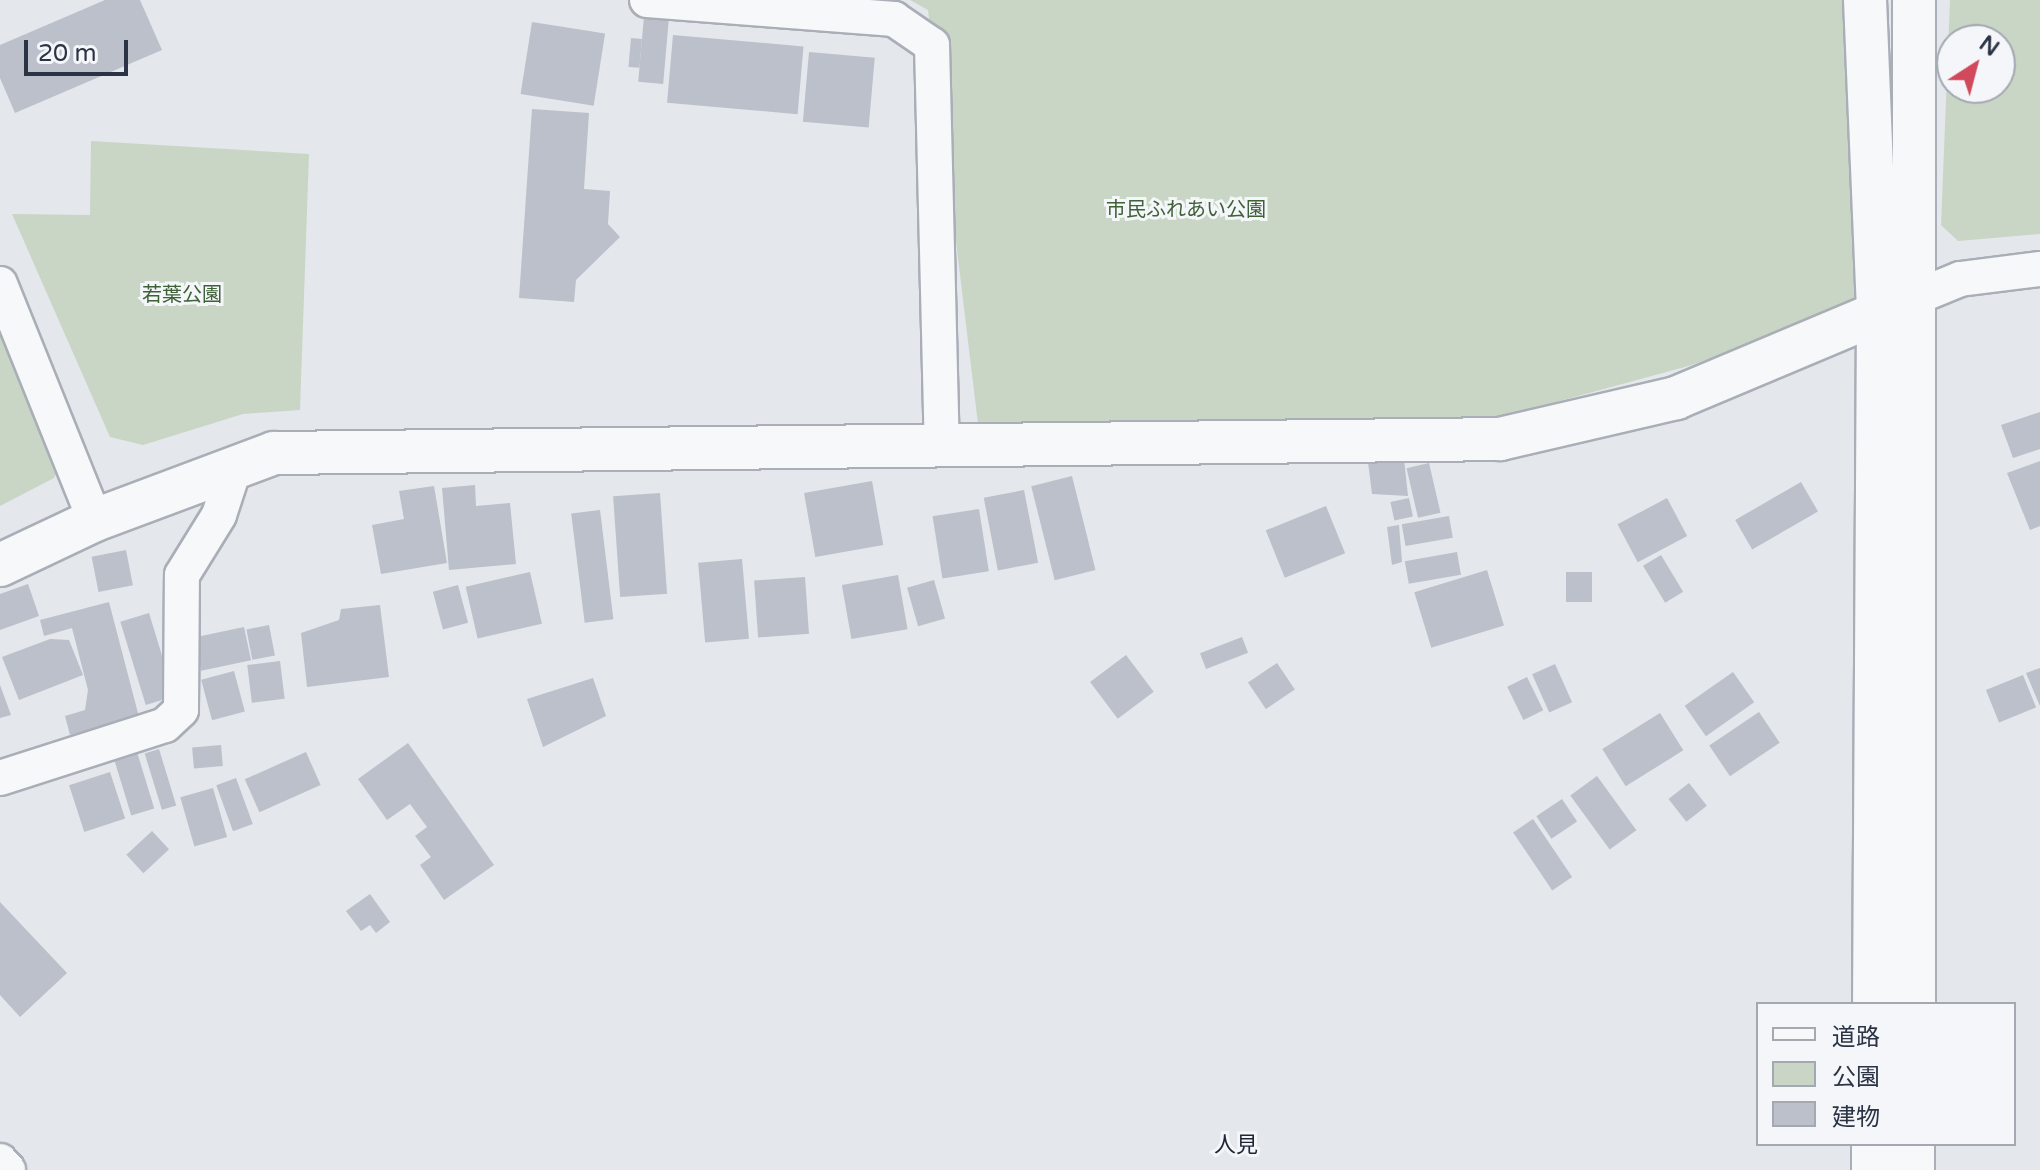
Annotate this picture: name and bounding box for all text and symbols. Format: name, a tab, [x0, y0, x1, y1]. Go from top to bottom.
scale bar	[28, 24, 132, 74]
north arrow	[1936, 24, 2016, 104]
text: N	[1974, 30, 2004, 62]
text: 20 m	[38, 39, 96, 68]
park label: 市民ふれあい公園	[1106, 198, 1266, 222]
park label: 若葉公園	[142, 283, 222, 307]
legend	[1756, 1002, 2016, 1146]
text: 道路	[1832, 1023, 1880, 1052]
text: 公園	[1832, 1063, 1880, 1092]
text: 建物	[1832, 1103, 1880, 1132]
district label: 人見	[1214, 1133, 1258, 1159]

